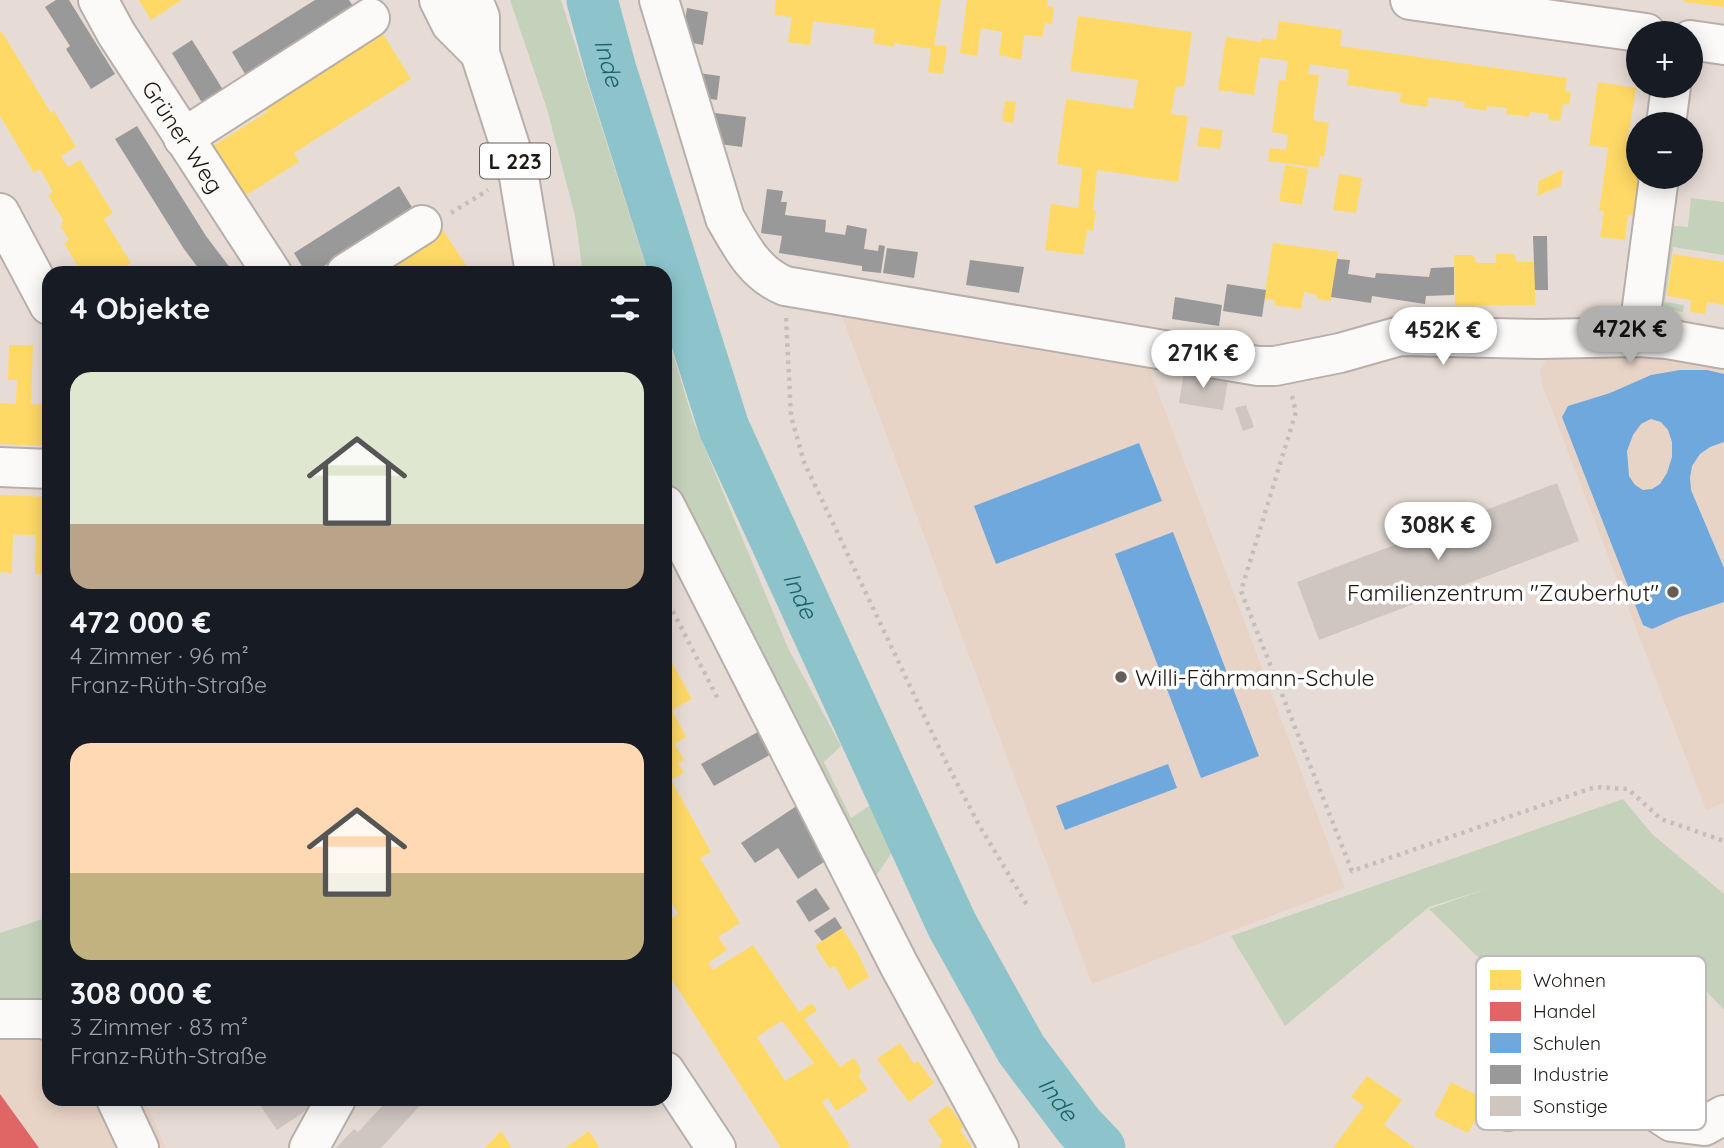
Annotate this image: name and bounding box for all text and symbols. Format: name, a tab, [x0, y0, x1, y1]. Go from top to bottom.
map controls	[1626, 21, 1703, 189]
button: +	[1626, 21, 1703, 98]
water label: Inde	[588, 36, 631, 92]
street label: Grüner Weg	[136, 75, 230, 198]
button: −	[1626, 112, 1703, 189]
road number: L 223	[480, 144, 550, 178]
text: 4 Objekte	[70, 289, 211, 327]
icon: filters	[606, 289, 644, 327]
pin: 472K €	[1573, 306, 1687, 366]
pin: 452K €	[1386, 308, 1500, 367]
text: 472K €	[1593, 314, 1667, 343]
text: 452K €	[1405, 315, 1481, 344]
pin: 271K €	[1146, 330, 1260, 390]
text: 271K €	[1167, 338, 1239, 367]
icon: home	[294, 418, 420, 544]
pin: 308K €	[1381, 503, 1495, 562]
text: 308K €	[1400, 510, 1476, 539]
water label: Inde	[777, 567, 825, 625]
place label: Familienzentrum "Zauberhut"	[1347, 578, 1659, 607]
marker: Familienzentrum "Zauberhut"	[1665, 584, 1681, 600]
text: 472 000 €	[70, 603, 211, 641]
text: 4 Zimmer · 96 m²	[70, 641, 249, 670]
place label: Willi-Fährmann-Schule	[1135, 663, 1375, 692]
marker: Willi-Fährmann-Schule	[1113, 669, 1129, 685]
text: Franz-Rüth-Straße	[70, 670, 267, 699]
icon: home	[294, 789, 420, 915]
legend	[1476, 956, 1706, 1130]
text: Wohnen	[1533, 968, 1606, 992]
text: 308 000 €	[70, 974, 212, 1012]
text: Handel	[1533, 999, 1596, 1023]
text: 3 Zimmer · 83 m²	[70, 1012, 248, 1041]
text: Schulen	[1533, 1031, 1601, 1055]
text: Franz-Rüth-Straße	[70, 1041, 267, 1070]
text: Industrie	[1533, 1062, 1609, 1086]
water label: Inde	[1032, 1071, 1086, 1128]
text: Sonstige	[1533, 1094, 1608, 1118]

